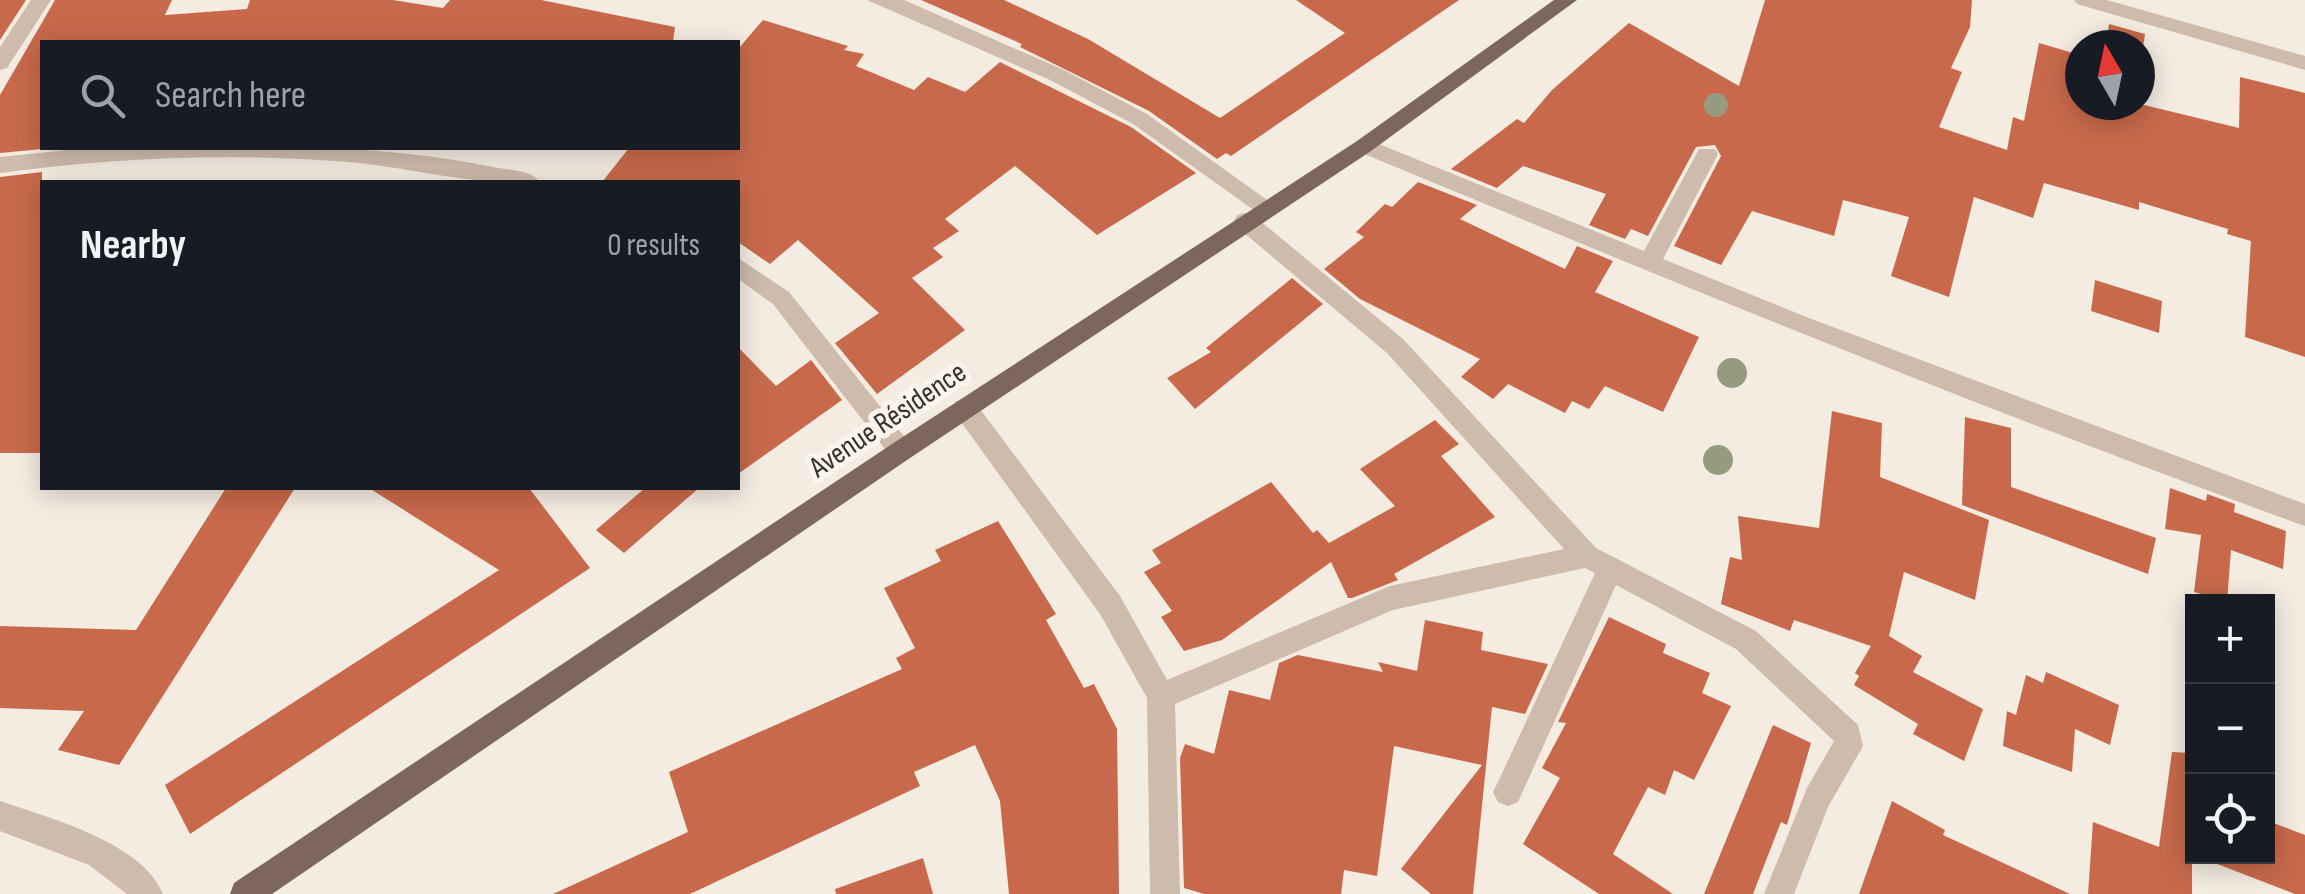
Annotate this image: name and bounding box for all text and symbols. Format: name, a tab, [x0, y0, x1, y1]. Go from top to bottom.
north arrow	[2065, 30, 2155, 120]
search box	[40, 40, 740, 150]
icon: search	[75, 68, 130, 123]
text: Search here	[155, 73, 306, 118]
text: Nearby	[80, 220, 186, 271]
text: 0 results	[607, 226, 700, 265]
street label: Avenue Résidence	[802, 354, 973, 486]
map controls	[2185, 594, 2275, 864]
button: +	[2185, 594, 2275, 684]
button: −	[2185, 684, 2275, 774]
button: locate	[2185, 774, 2275, 864]

